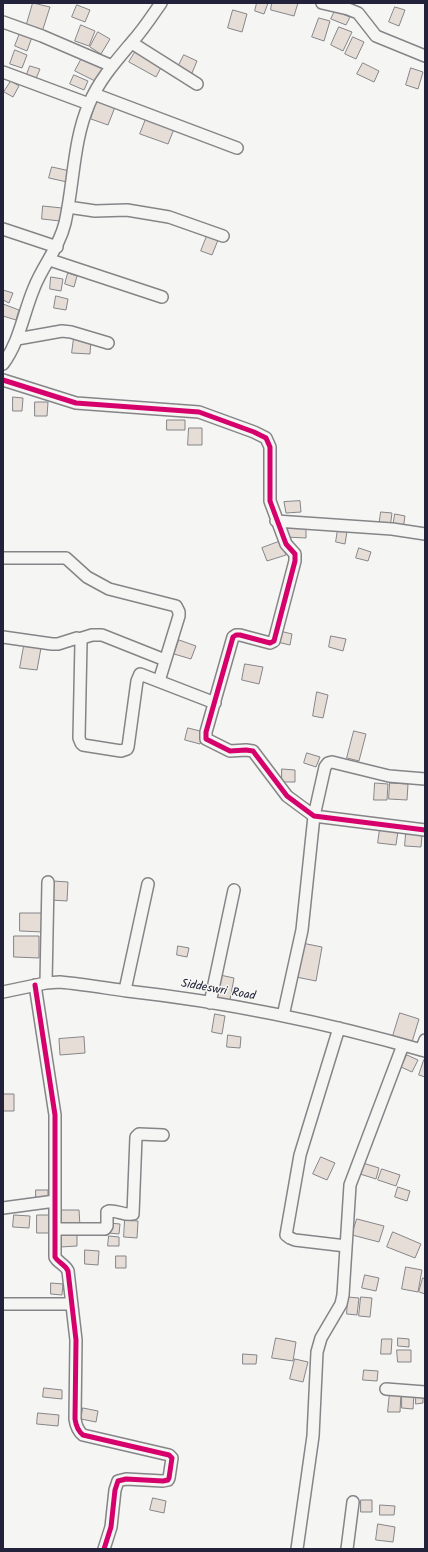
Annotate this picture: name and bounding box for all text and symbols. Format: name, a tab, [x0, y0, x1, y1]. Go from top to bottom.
street label: Siddeswri Road	[180, 977, 256, 1005]

